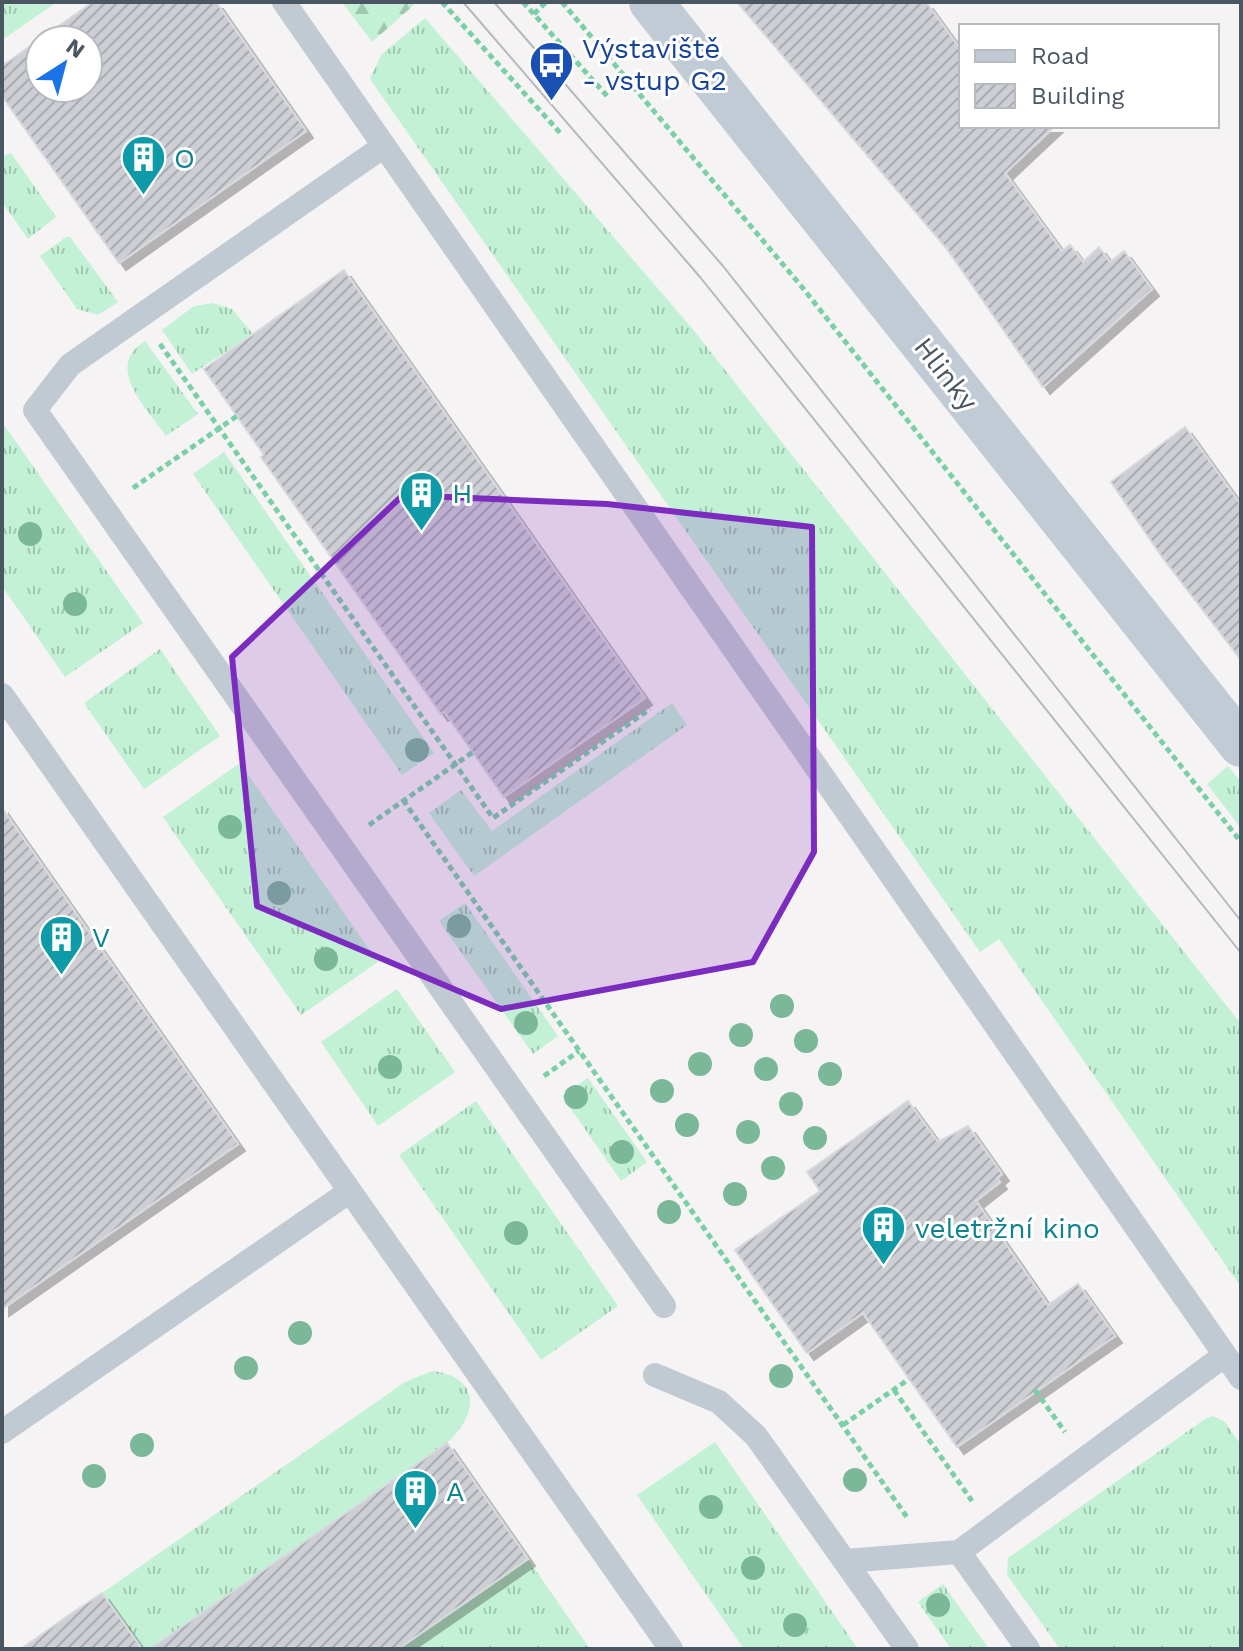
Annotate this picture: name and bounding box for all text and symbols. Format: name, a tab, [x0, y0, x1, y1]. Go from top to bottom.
north arrow	[24, 24, 104, 104]
legend	[959, 24, 1219, 128]
place label: Výstaviště - vstup G2	[582, 32, 727, 97]
text: N	[62, 33, 89, 63]
bus stop icon: Výstaviště - vstup G2	[527, 40, 575, 103]
text: Road	[1031, 42, 1090, 70]
text: Building	[1031, 82, 1124, 110]
building icon: O	[119, 134, 167, 197]
place label: O	[174, 142, 195, 175]
street label: Hlinky	[907, 331, 985, 418]
building icon: H	[397, 469, 445, 532]
place label: H	[452, 477, 473, 510]
building icon: V	[37, 913, 85, 976]
place label: V	[92, 921, 110, 954]
building icon: veletržní kino	[860, 1204, 908, 1267]
place label: veletržní kino	[915, 1212, 1100, 1245]
building icon: A	[391, 1467, 439, 1530]
place label: A	[446, 1475, 464, 1508]

